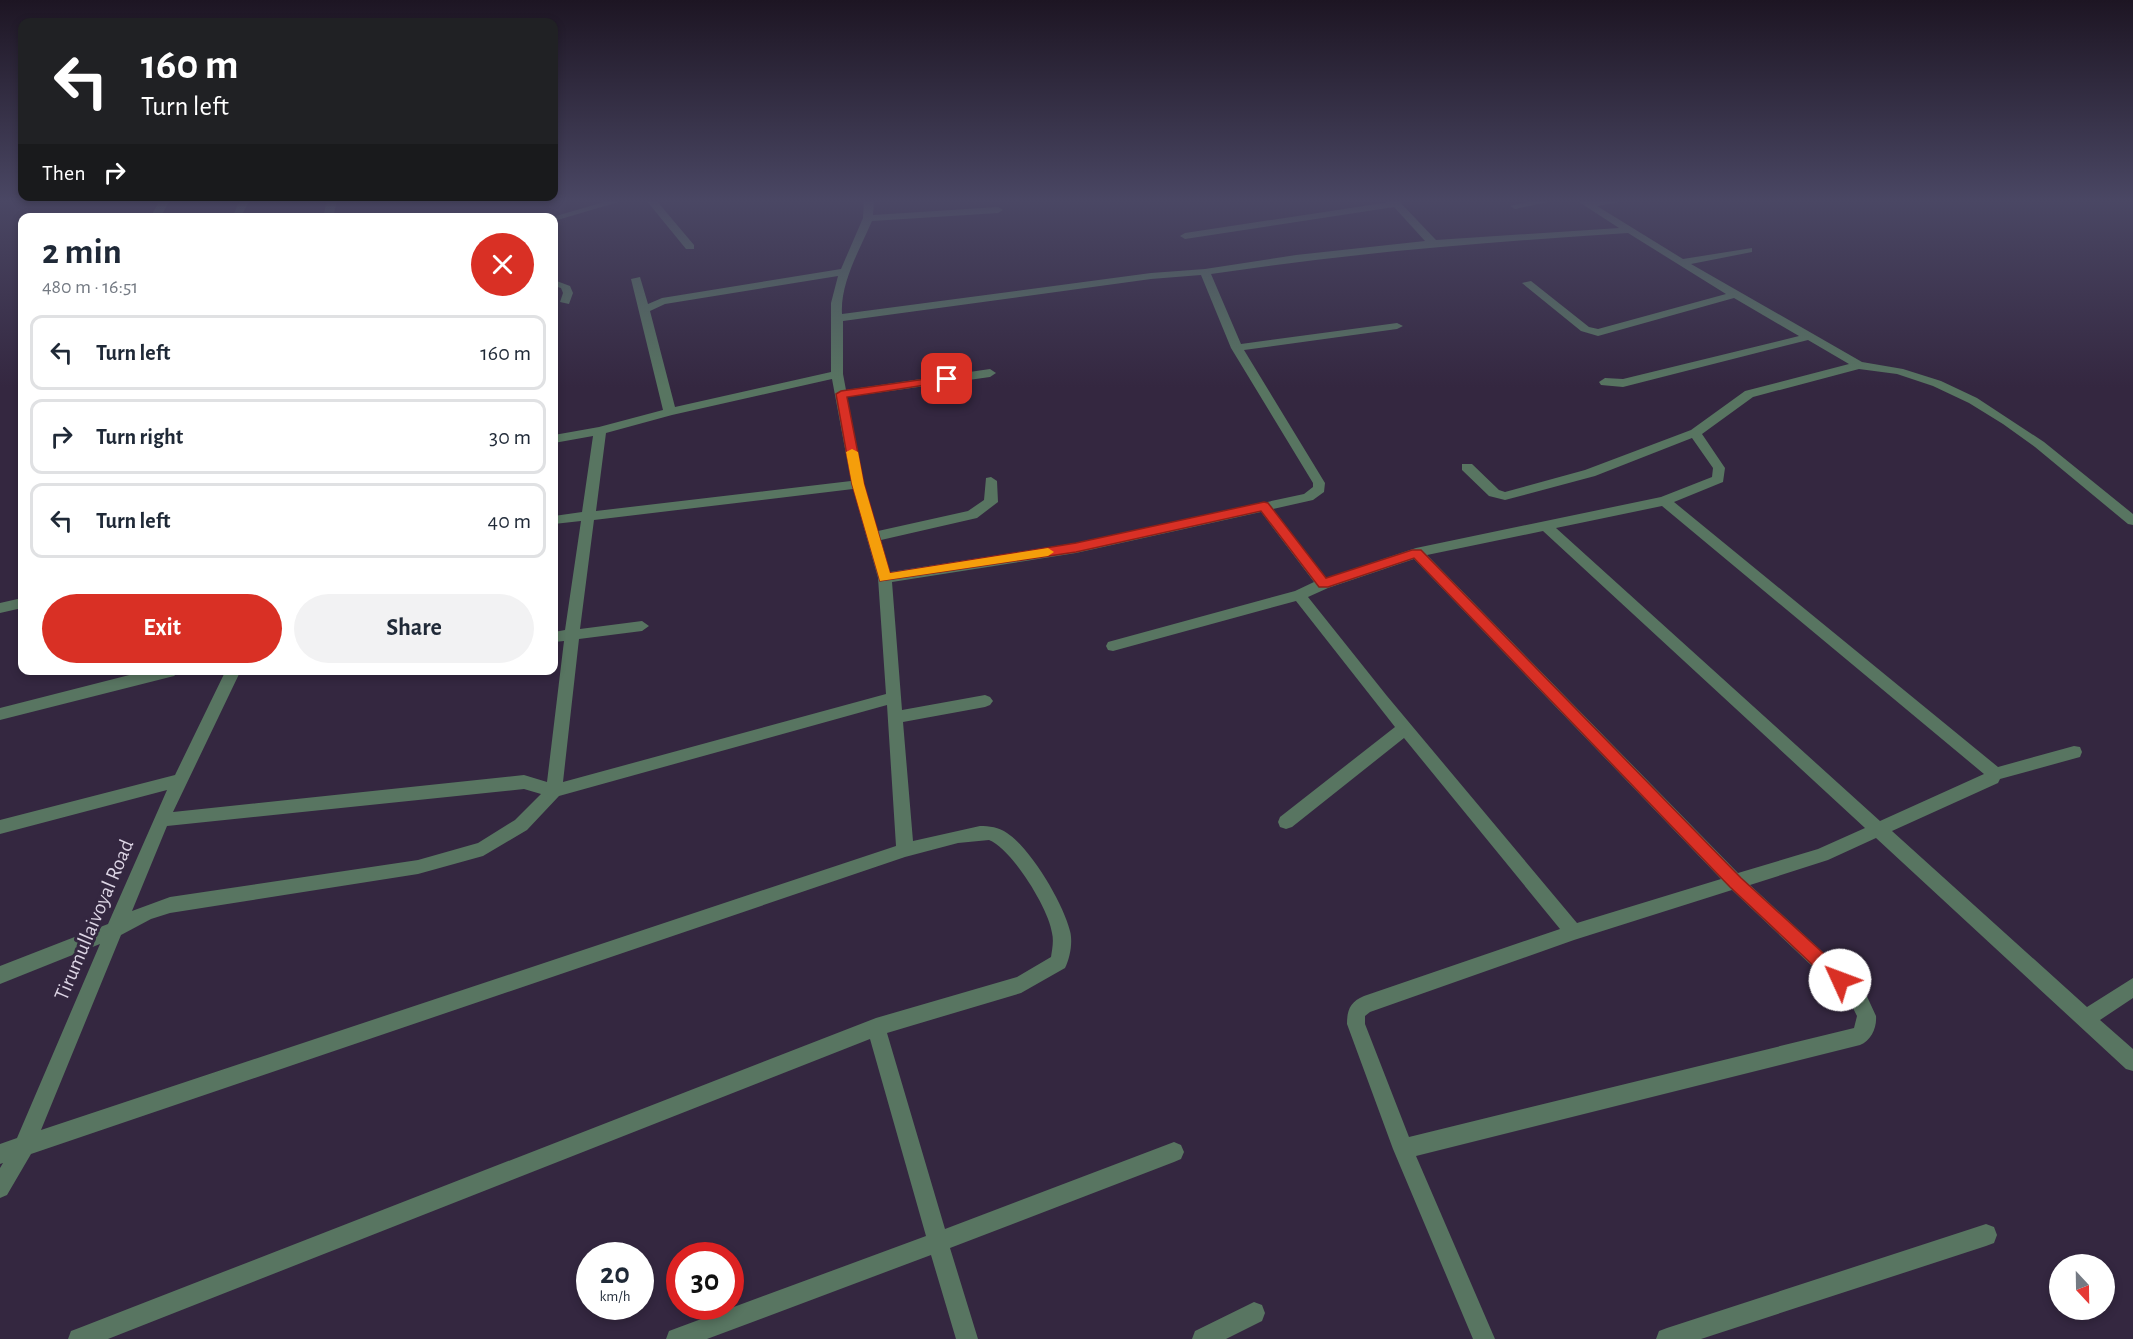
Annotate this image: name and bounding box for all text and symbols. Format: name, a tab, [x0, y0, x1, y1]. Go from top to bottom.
icon: left	[42, 42, 120, 120]
text: 160 m	[141, 44, 239, 86]
text: Turn left	[141, 93, 229, 120]
icon: right	[98, 156, 131, 189]
text: Then	[42, 162, 86, 184]
button: close	[471, 233, 534, 296]
text: 2 min	[42, 234, 122, 270]
text: 480 m · 16:51	[42, 277, 138, 297]
icon: left	[45, 336, 78, 369]
text: Turn left	[96, 342, 170, 364]
text: 160 m	[480, 342, 531, 364]
pin	[921, 353, 972, 404]
icon: arrive	[930, 362, 963, 395]
icon: right	[45, 420, 78, 453]
text: Turn right	[96, 426, 183, 448]
text: 30 m	[489, 426, 531, 448]
icon: left	[45, 504, 78, 537]
text: Turn left	[96, 510, 170, 532]
text: 40 m	[488, 510, 531, 532]
button: Exit	[42, 594, 282, 663]
button: Share	[294, 594, 534, 663]
street label: Tirumullaivoyal Road	[51, 836, 137, 1004]
position arrow	[1808, 948, 1872, 1012]
speed limit sign: 30	[666, 1242, 744, 1320]
north arrow	[2049, 1254, 2115, 1320]
map controls	[2049, 1254, 2115, 1320]
text: 20	[600, 1259, 630, 1289]
text: km/h	[600, 1289, 630, 1304]

